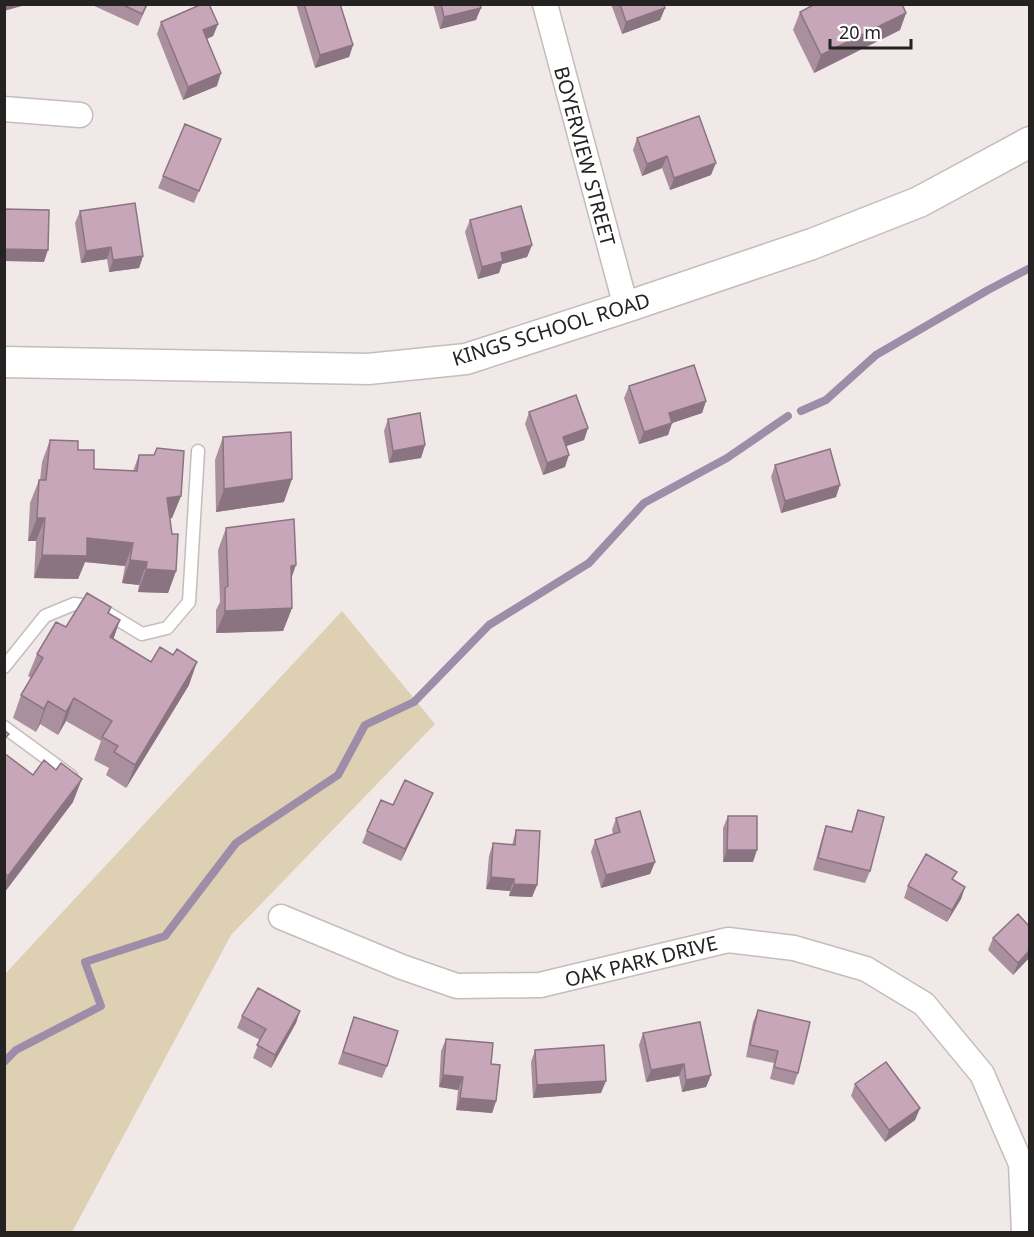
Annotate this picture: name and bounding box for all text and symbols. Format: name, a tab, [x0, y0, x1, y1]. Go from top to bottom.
scale bar	[830, 12, 911, 50]
text: 20 m	[839, 20, 881, 44]
street label: BOYERVIEW STREET	[548, 63, 622, 249]
street label: KINGS SCHOOL ROAD	[449, 286, 653, 372]
street label: OAK PARK DRIVE	[562, 929, 720, 993]

